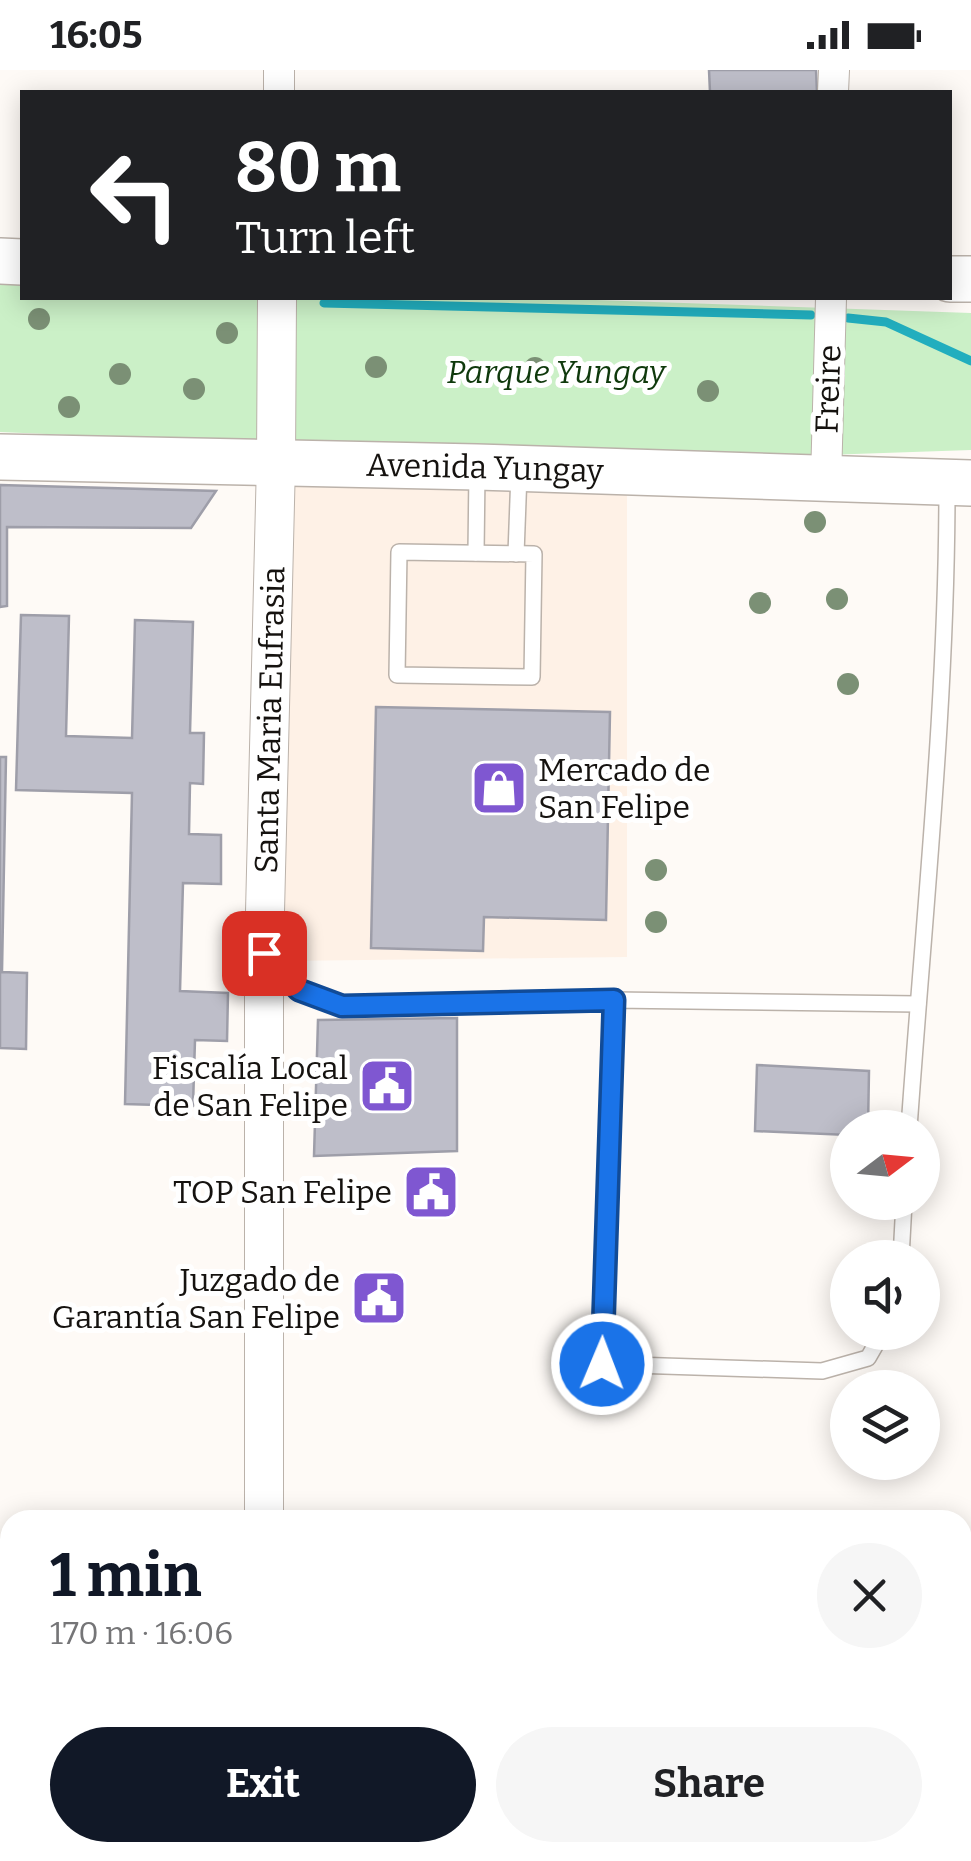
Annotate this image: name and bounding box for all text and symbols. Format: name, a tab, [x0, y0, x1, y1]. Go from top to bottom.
text: 16:05	[50, 12, 143, 58]
text: 80 m	[235, 126, 401, 210]
icon: left	[70, 130, 200, 260]
text: Turn left	[235, 211, 415, 265]
street label: Freire	[807, 344, 849, 434]
park label: Parque Yungay	[447, 353, 667, 391]
street label: Avenida Yungay	[366, 446, 605, 490]
street label: Santa Maria Eufrasia	[247, 566, 292, 874]
place label: Mercado de San Felipe	[538, 751, 710, 826]
shop icon: Mercado de San Felipe	[469, 758, 529, 818]
pin	[222, 911, 307, 996]
icon: arrive	[237, 926, 292, 981]
place label: Fiscalía Local de San Felipe	[152, 1049, 348, 1124]
public building icon: Fiscalía Local de San Felipe	[357, 1056, 417, 1116]
north arrow	[830, 1110, 940, 1220]
map controls	[830, 1110, 940, 1480]
public building icon: TOP San Felipe	[401, 1162, 461, 1222]
place label: TOP San Felipe	[173, 1173, 392, 1211]
button: sound	[830, 1240, 940, 1350]
place label: Juzgado de Garantía San Felipe	[52, 1261, 340, 1336]
public building icon: Juzgado de Garantía San Felipe	[349, 1268, 409, 1328]
position arrow	[550, 1312, 654, 1416]
button: layers	[830, 1370, 940, 1480]
text: 1 min	[50, 1540, 202, 1612]
button: close	[817, 1543, 922, 1648]
text: 170 m · 16:06	[50, 1614, 233, 1652]
button: Exit	[50, 1727, 476, 1842]
button: Share	[496, 1727, 922, 1842]

